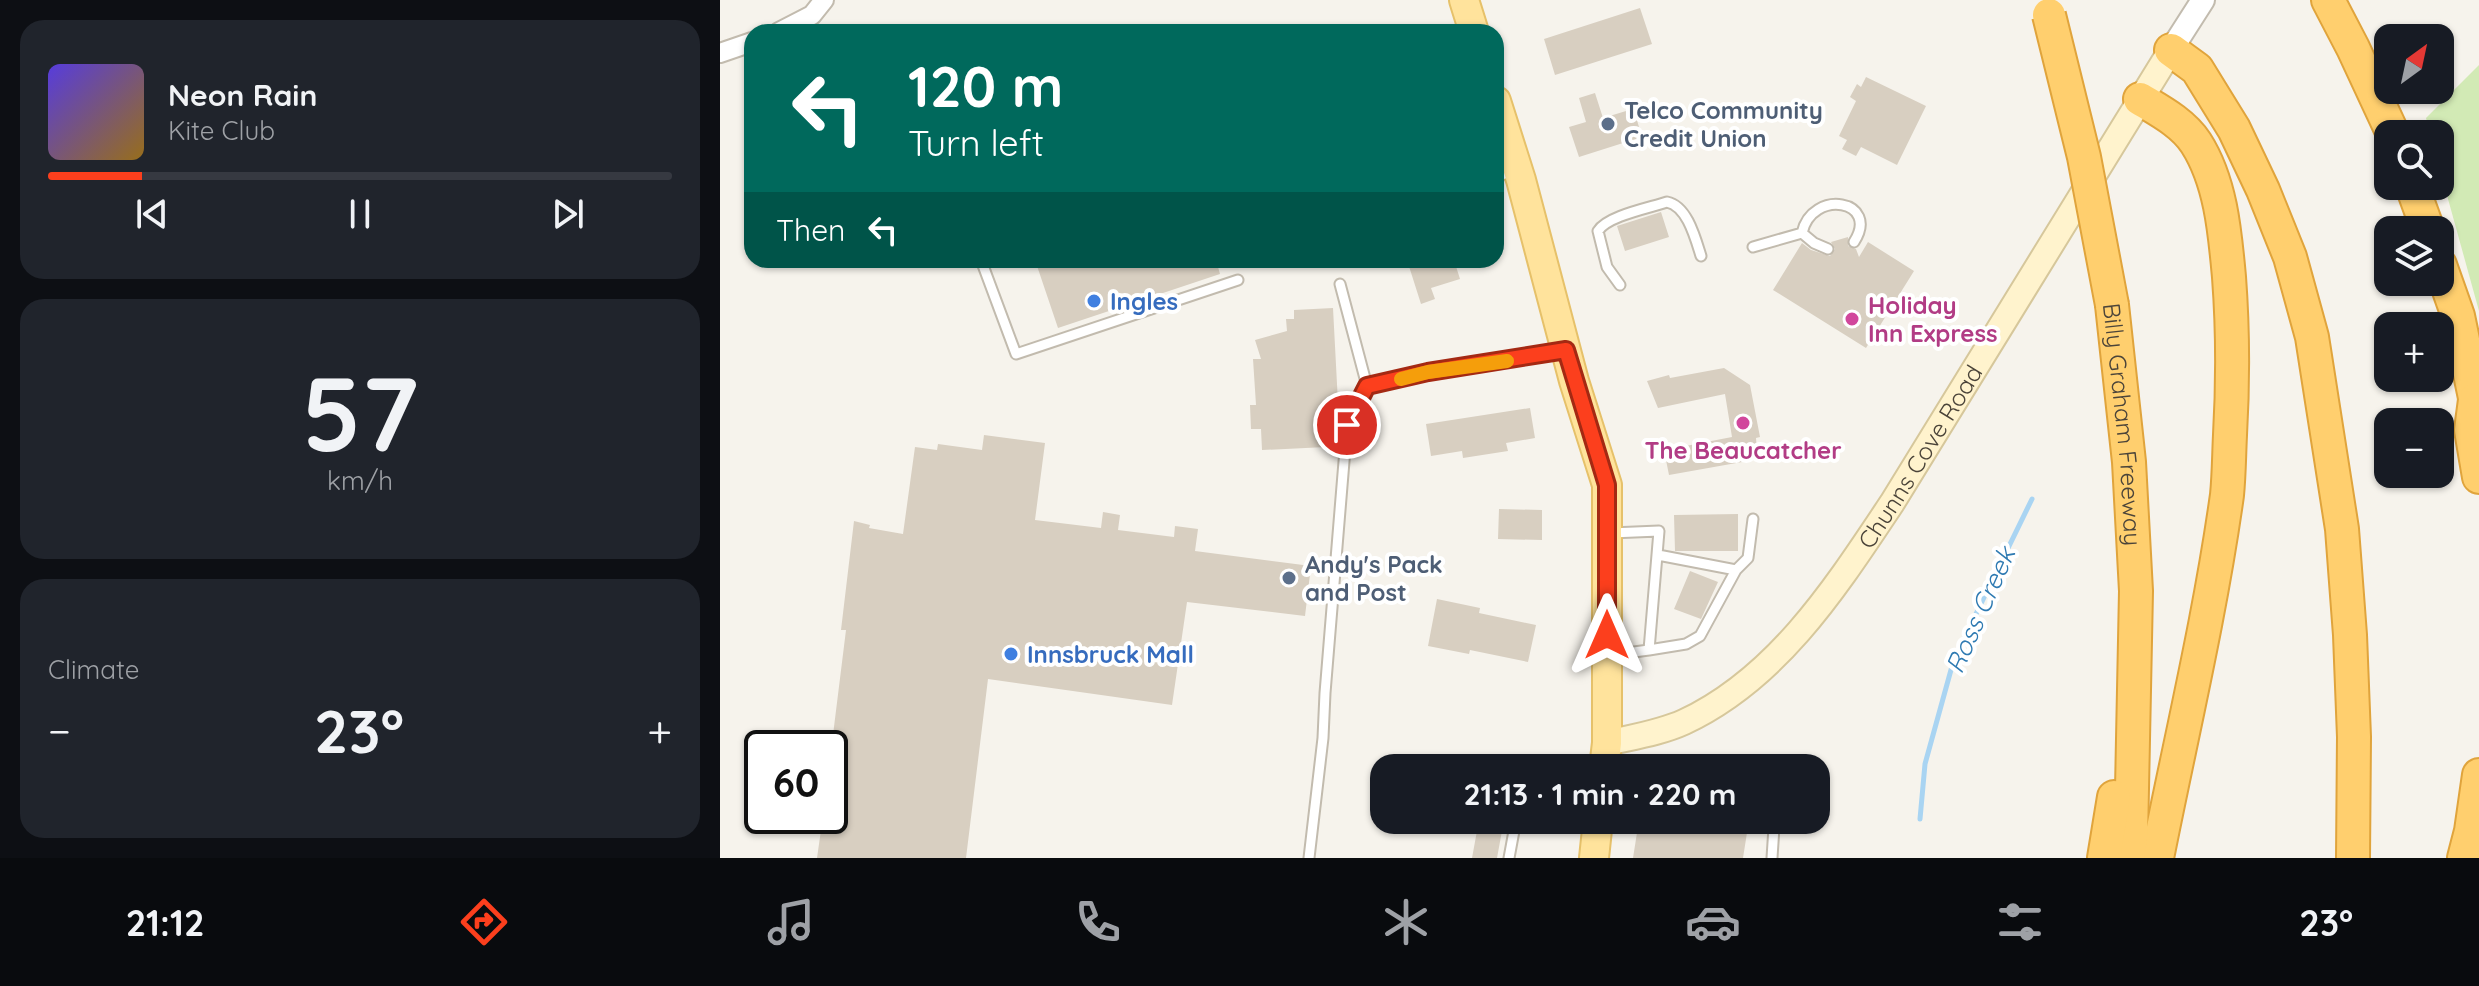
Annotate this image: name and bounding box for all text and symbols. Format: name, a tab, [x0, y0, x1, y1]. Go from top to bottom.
north arrow	[2374, 24, 2454, 104]
map controls	[2374, 24, 2454, 488]
text: 120 m	[908, 51, 1063, 121]
icon: left	[776, 56, 880, 160]
text: Neon Rain	[168, 76, 317, 114]
place label: Telco Community Credit Union	[1624, 95, 1823, 153]
text: Kite Club	[168, 114, 275, 147]
marker: Telco Community Credit Union	[1599, 115, 1617, 133]
text: Turn left	[908, 120, 1044, 165]
button: search	[2374, 120, 2454, 200]
icon: previous	[130, 192, 174, 236]
icon: pause	[338, 192, 382, 236]
icon: next	[546, 192, 590, 236]
icon: left	[861, 208, 905, 252]
text: Then	[776, 211, 845, 249]
button: layers	[2374, 216, 2454, 296]
place label: Ingles	[1110, 286, 1178, 316]
place label: Holiday Inn Express	[1868, 290, 1998, 348]
marker: Ingles	[1085, 292, 1103, 310]
street label: Billy Graham Freeway	[2097, 301, 2149, 547]
marker: Holiday Inn Express	[1843, 310, 1861, 328]
button: +	[2374, 312, 2454, 392]
text: 57	[301, 347, 419, 477]
street label: Chunns Cove Road	[1851, 359, 1988, 554]
pin	[1313, 391, 1381, 459]
icon: arrive	[1325, 403, 1369, 447]
button: −	[2374, 408, 2454, 488]
marker: The Beaucatcher	[1734, 414, 1752, 432]
place label: The Beaucatcher	[1644, 435, 1842, 465]
text: km/h	[327, 464, 393, 497]
water label: Ross Creek	[1938, 540, 2023, 678]
place label: Andy's Pack and Post	[1305, 549, 1443, 607]
marker: Andy's Pack and Post	[1280, 569, 1298, 587]
position arrow	[1565, 593, 1649, 677]
place label: Innsbruck Mall	[1027, 639, 1194, 669]
marker: Innsbruck Mall	[1002, 645, 1020, 663]
text: Climate	[48, 653, 139, 686]
text: 23°	[314, 693, 404, 768]
text: −	[48, 703, 71, 758]
text: +	[647, 703, 672, 758]
speed limit sign: 60	[744, 730, 848, 834]
text: 21:13 · 1 min · 220 m	[1464, 775, 1736, 813]
icon: directions	[456, 894, 512, 950]
icon: music	[763, 894, 819, 950]
icon: phone	[1070, 894, 1126, 950]
icon: climate	[1378, 894, 1434, 950]
icon: car	[1685, 894, 1741, 950]
icon: filters	[1992, 894, 2048, 950]
text: 21:12	[126, 900, 204, 945]
text: 23°	[2299, 900, 2353, 945]

